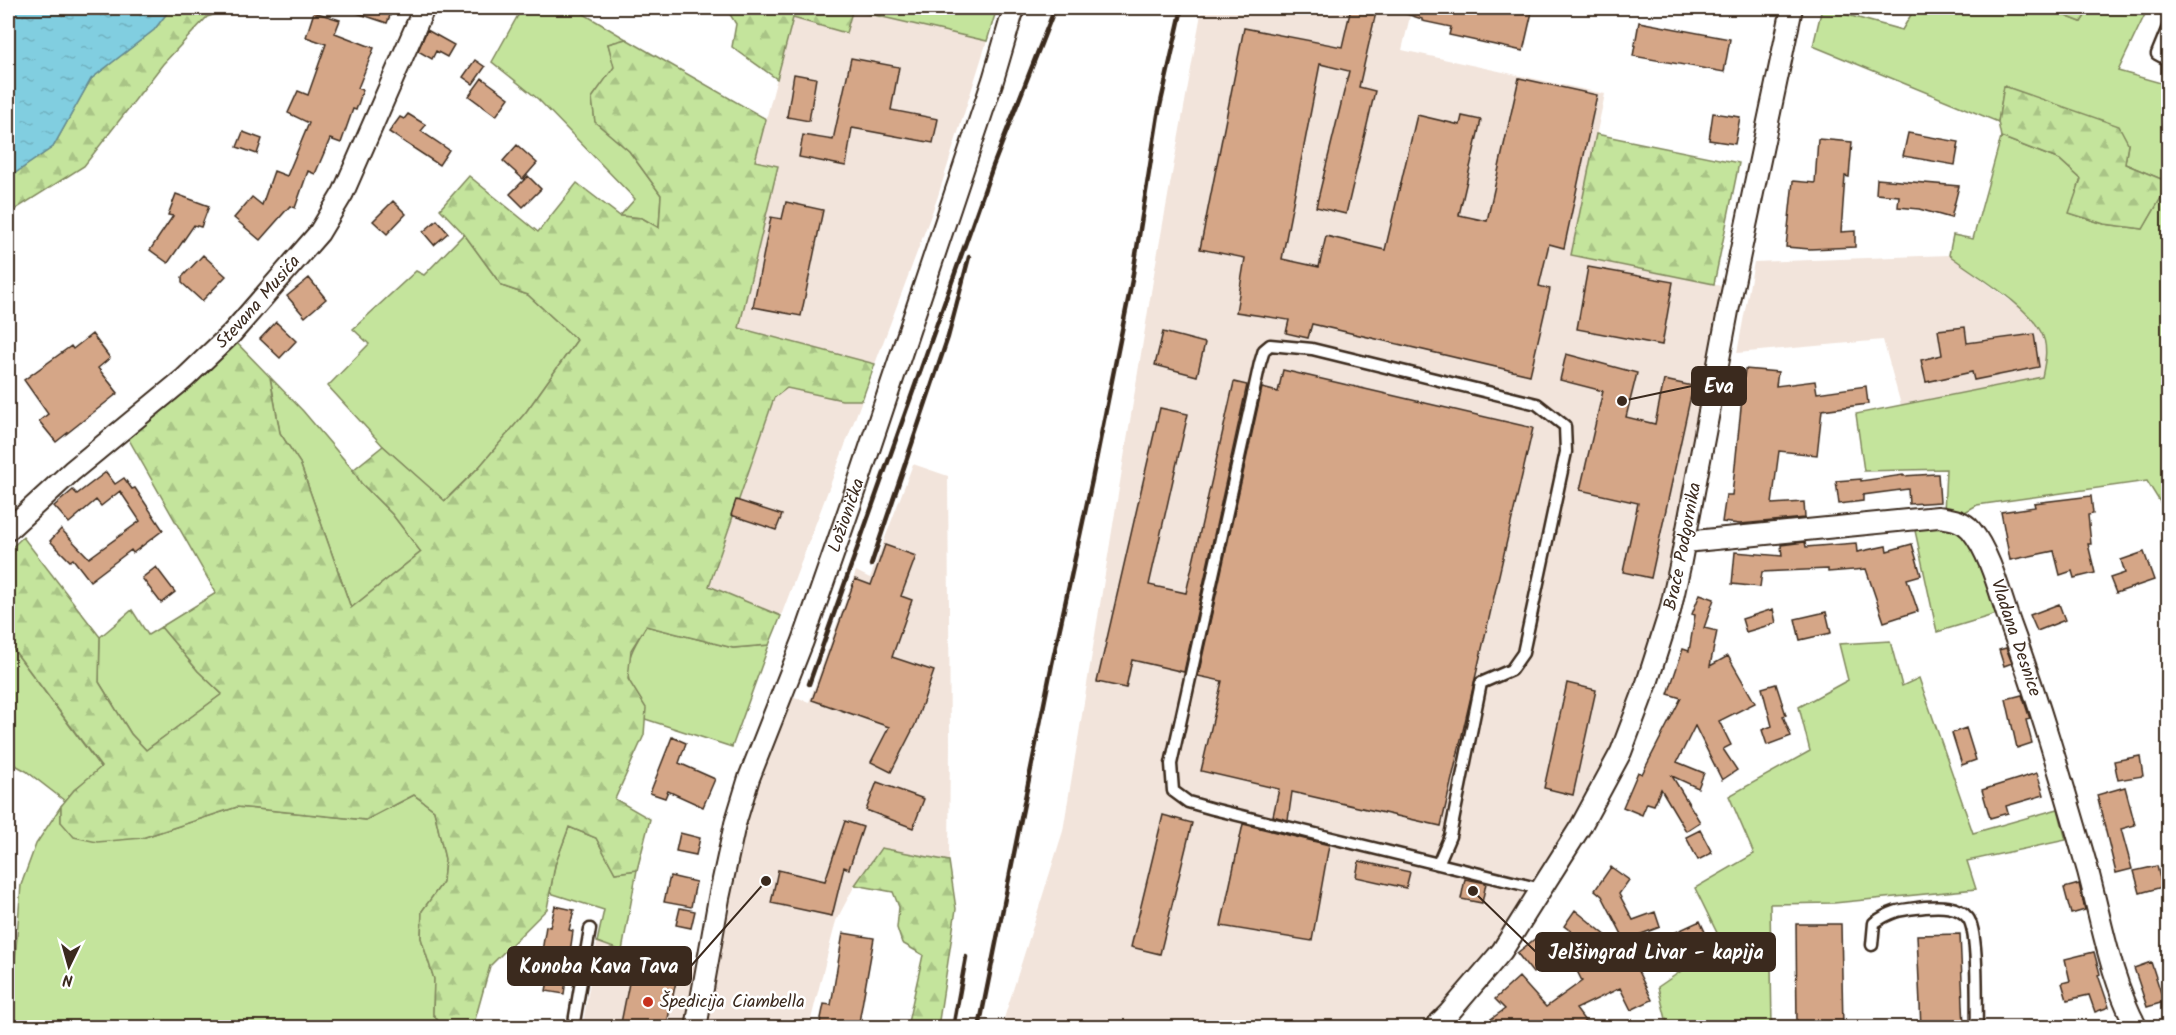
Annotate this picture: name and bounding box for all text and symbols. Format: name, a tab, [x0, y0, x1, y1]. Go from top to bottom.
street label: Stevana Musića	[209, 249, 308, 356]
callout: Eva	[1692, 367, 1746, 405]
text: Eva	[1704, 372, 1734, 404]
street label: Ložionička	[820, 474, 873, 557]
street label: Braće Podgornika	[1656, 480, 1710, 613]
street label: Vladana Desnice	[1982, 575, 2049, 701]
callout: Jelšingrad Livar - kapija	[1536, 933, 1775, 971]
north arrow	[39, 936, 99, 996]
text: Jelšingrad Livar - kapija	[1548, 938, 1764, 970]
callout: Konoba Kava Tava	[508, 947, 691, 985]
text: Konoba Kava Tava	[520, 952, 678, 984]
text: N	[62, 967, 74, 992]
place label: Špedicija Ciambella	[660, 988, 805, 1017]
marker: Špedicija Ciambella	[641, 995, 655, 1009]

